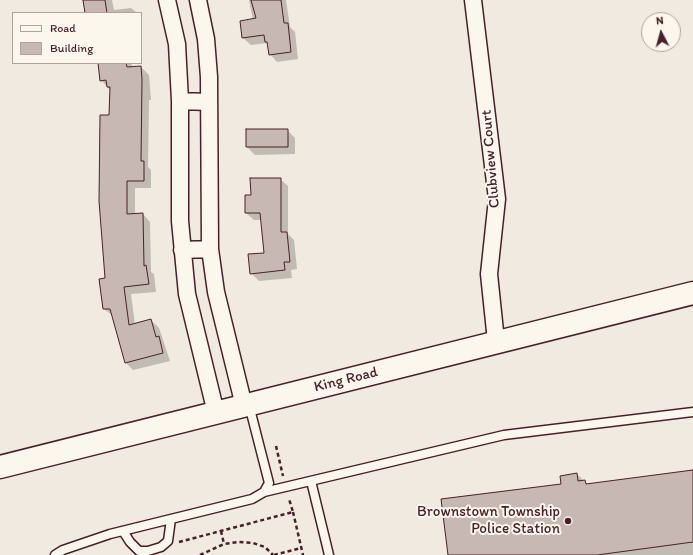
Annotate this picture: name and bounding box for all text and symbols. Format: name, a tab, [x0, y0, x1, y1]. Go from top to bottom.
legend	[12, 12, 142, 64]
north arrow	[641, 12, 681, 52]
text: N	[655, 14, 664, 27]
text: Road	[50, 21, 76, 35]
text: Building	[50, 41, 93, 55]
street label: Clubview Court	[478, 109, 504, 209]
street label: King Road	[312, 363, 380, 397]
place label: Brownstown Township Police Station	[417, 503, 560, 538]
marker: Brownstown Township Police Station	[563, 516, 573, 526]

